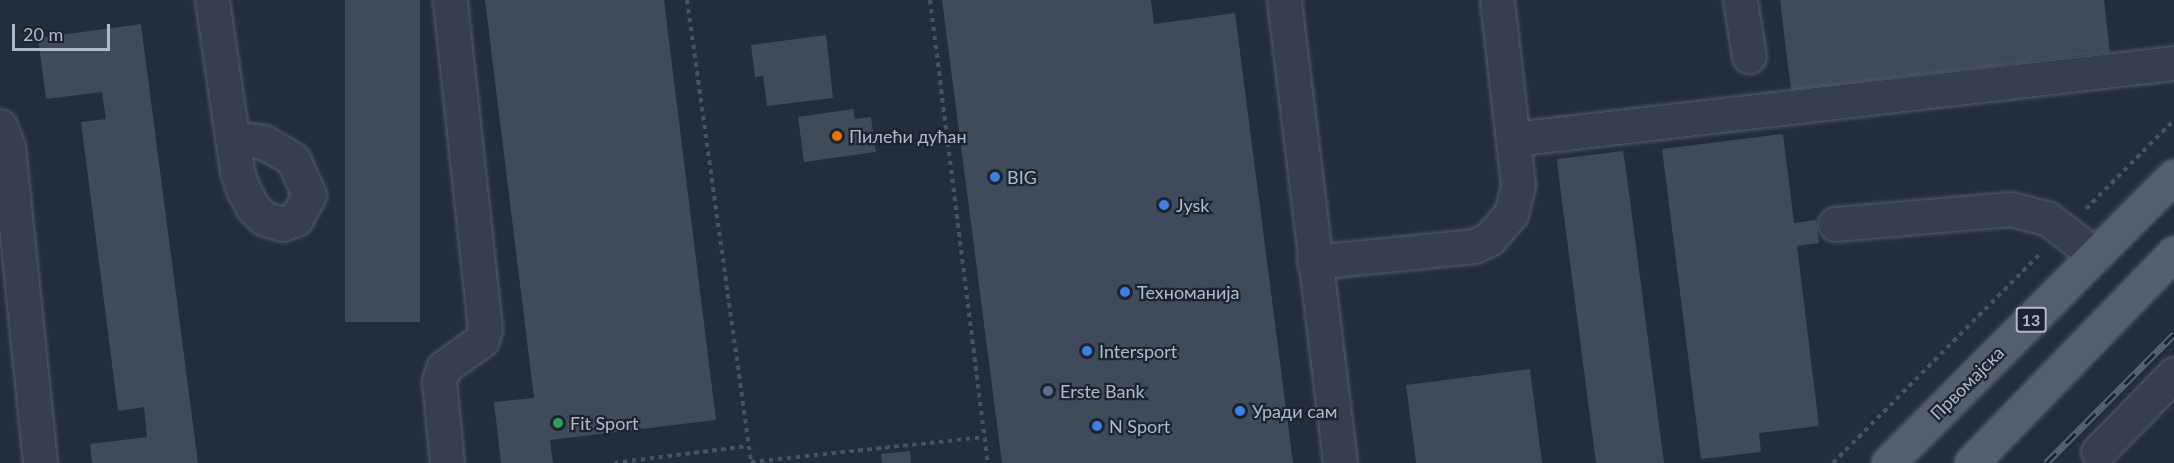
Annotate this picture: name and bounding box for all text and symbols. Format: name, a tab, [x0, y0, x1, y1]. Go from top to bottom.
scale bar	[15, 12, 112, 50]
text: 20 m	[23, 23, 63, 45]
place label: Пилећи дућан	[849, 125, 967, 147]
marker: Пилећи дућан	[830, 129, 844, 143]
place label: BIG	[1007, 166, 1037, 188]
marker: BIG	[988, 170, 1002, 184]
place label: Jysk	[1176, 194, 1210, 216]
marker: Jysk	[1157, 198, 1171, 212]
place label: Техноманија	[1137, 281, 1240, 303]
marker: Техноманија	[1118, 285, 1132, 299]
road number: 13	[2014, 307, 2048, 333]
place label: Intersport	[1099, 340, 1177, 362]
street label: Првомајска	[1926, 342, 2008, 424]
marker: Intersport	[1080, 344, 1094, 358]
place label: Erste Bank	[1060, 380, 1145, 402]
marker: Erste Bank	[1041, 384, 1055, 398]
place label: Уради сам	[1252, 400, 1337, 422]
marker: Уради сам	[1233, 404, 1247, 418]
place label: Fit Sport	[570, 412, 638, 434]
place label: N Sport	[1109, 415, 1170, 437]
marker: Fit Sport	[551, 416, 565, 430]
marker: N Sport	[1090, 419, 1104, 433]

